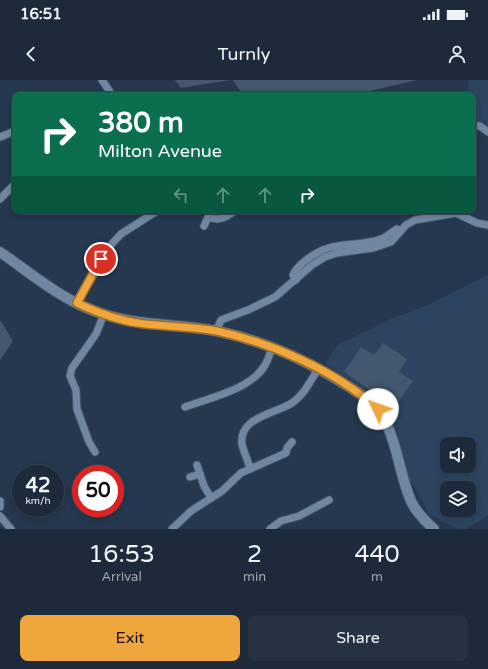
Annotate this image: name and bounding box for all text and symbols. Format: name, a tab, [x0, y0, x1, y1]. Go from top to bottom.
text: 16:51	[20, 5, 62, 23]
icon: back	[20, 43, 42, 65]
text: Turnly	[218, 43, 270, 65]
icon: person	[446, 43, 468, 65]
text: 380 m	[98, 106, 184, 140]
icon: right	[32, 108, 84, 160]
text: Milton Avenue	[98, 140, 222, 162]
icon: left	[170, 184, 192, 206]
icon: ahead	[212, 184, 234, 206]
icon: ahead	[254, 184, 276, 206]
icon: right	[296, 184, 318, 206]
pin	[84, 242, 118, 276]
icon: arrive	[90, 248, 112, 270]
position arrow	[357, 388, 399, 430]
map controls	[440, 437, 476, 517]
button: sound	[440, 437, 476, 473]
speed limit sign: 50	[72, 465, 124, 517]
text: 42	[25, 474, 51, 498]
button: layers	[440, 481, 476, 517]
text: km/h	[25, 495, 51, 507]
text: 16:53	[88, 540, 155, 569]
text: 2	[247, 540, 262, 569]
text: 440	[354, 540, 400, 569]
text: Arrival	[101, 569, 142, 585]
text: min	[243, 569, 266, 585]
text: m	[371, 569, 383, 585]
button: Exit	[20, 615, 240, 661]
button: Share	[248, 615, 468, 661]

